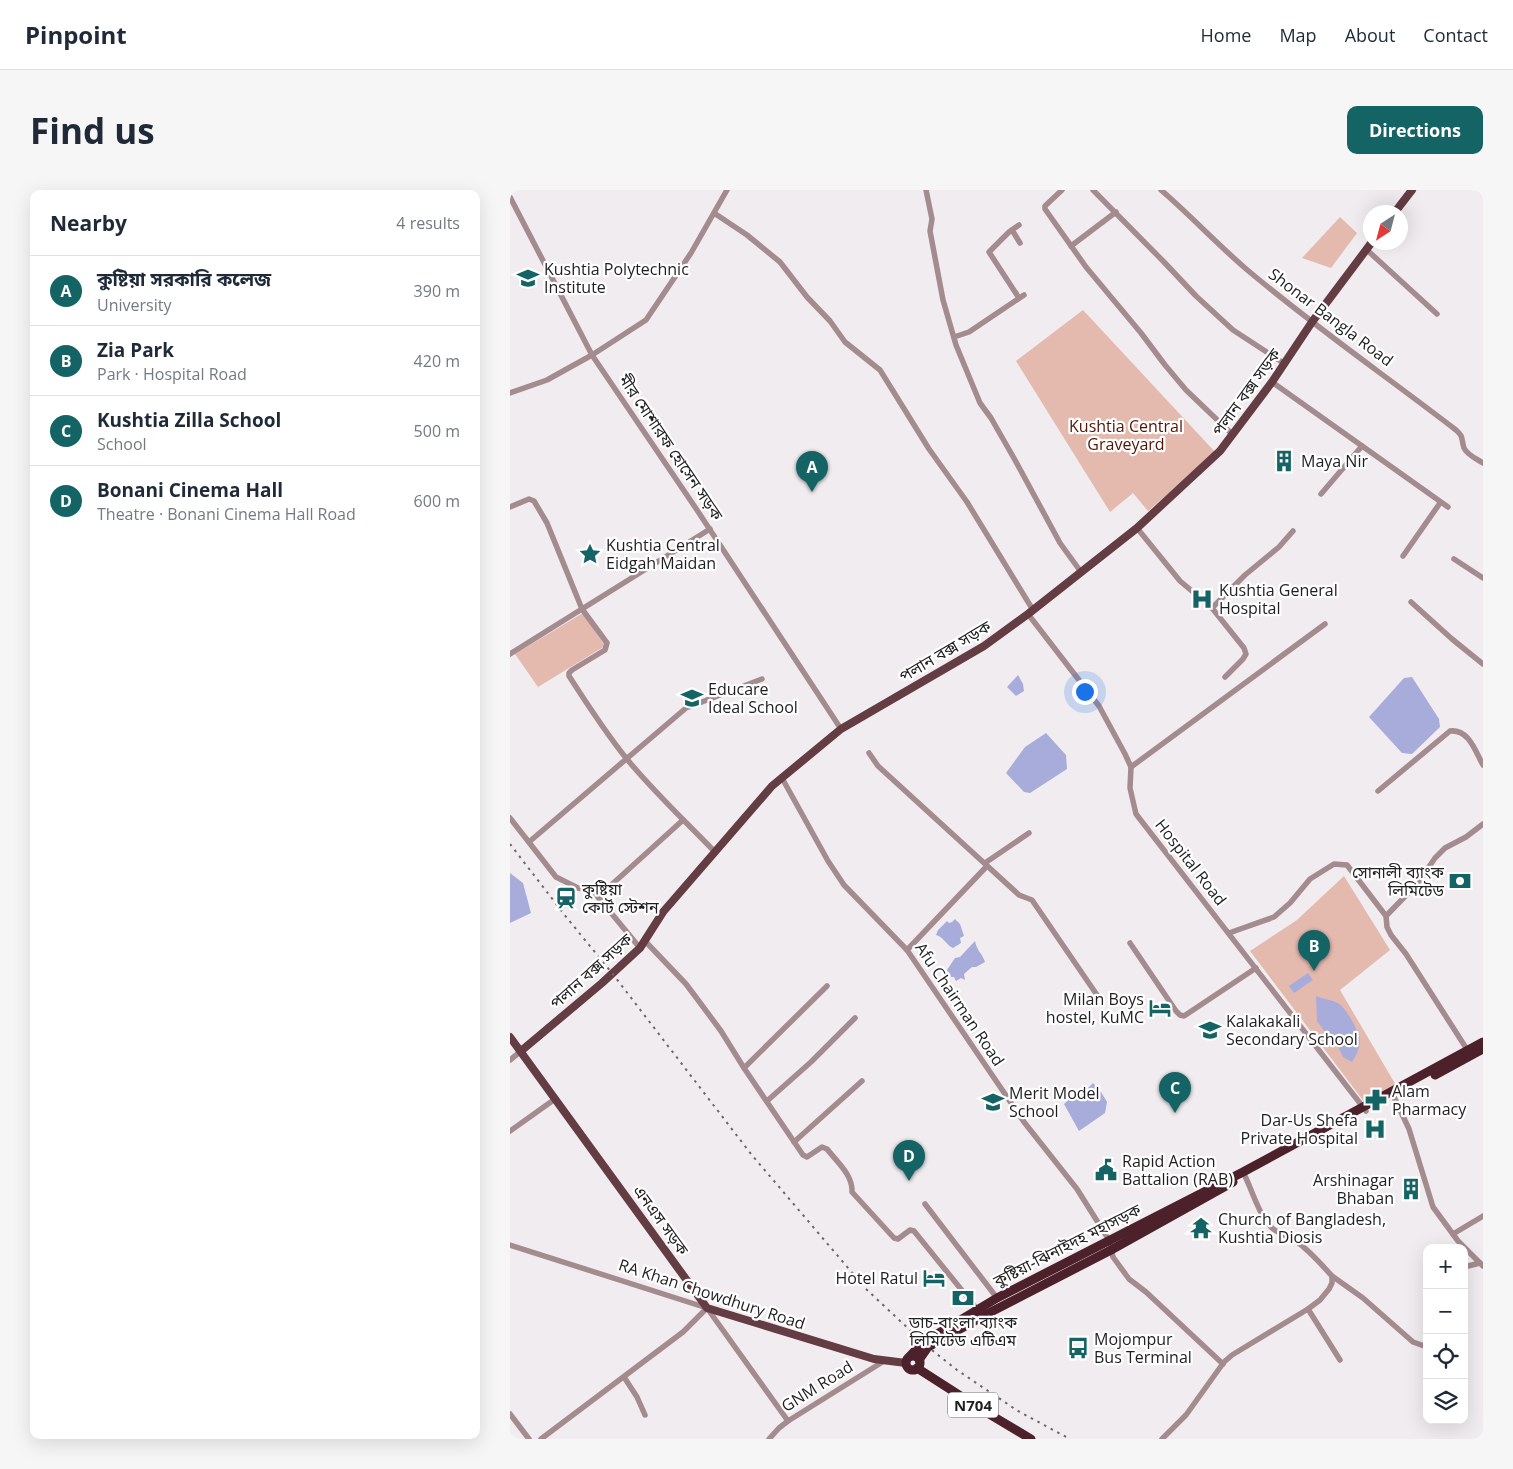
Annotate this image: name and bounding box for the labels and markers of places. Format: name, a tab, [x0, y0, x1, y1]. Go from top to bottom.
place label: Kushtia Polytechnic Institute	[544, 258, 689, 298]
school or university icon: Kushtia Polytechnic Institute	[515, 265, 541, 291]
building icon: Maya Nir	[1271, 448, 1297, 474]
place label: Maya Nir	[1301, 450, 1368, 472]
pin: A	[796, 451, 828, 492]
place label: Kushtia Central Eidgah Maidan	[606, 534, 720, 574]
place icon: Kushtia Central Eidgah Maidan	[577, 541, 603, 567]
place label: Kushtia General Hospital	[1219, 579, 1338, 619]
hospital icon: Kushtia General Hospital	[1189, 586, 1215, 612]
place label: Educare Ideal School	[708, 678, 798, 718]
school or university icon: Educare Ideal School	[679, 685, 705, 711]
place label: সোনালী ব্যাংক লিমিটেড	[1352, 861, 1445, 901]
bank icon: সোনালী ব্যাংক লিমিটেড	[1447, 868, 1473, 894]
place label: কুষ্টিয়া কোর্ট স্টেশন	[581, 878, 659, 918]
station icon: কুষ্টিয়া কোর্ট স্টেশন	[553, 885, 579, 911]
pin: B	[1298, 930, 1330, 971]
place label: Milan Boys hostel, KuMC	[1046, 988, 1144, 1028]
hotel icon: Milan Boys hostel, KuMC	[1147, 995, 1173, 1021]
place label: Kalakakali Secondary School	[1226, 1010, 1358, 1050]
school or university icon: Kalakakali Secondary School	[1197, 1017, 1223, 1043]
pin: C	[1159, 1072, 1191, 1113]
place label: Alam Pharmacy	[1392, 1080, 1467, 1120]
place label: Merit Model School	[1009, 1082, 1100, 1122]
pharmacy icon: Alam Pharmacy	[1363, 1087, 1389, 1113]
school or university icon: Merit Model School	[980, 1089, 1006, 1115]
place label: Dar-Us Shefa Private Hospital	[1241, 1109, 1358, 1149]
hospital icon: Dar-Us Shefa Private Hospital	[1362, 1116, 1388, 1142]
pin: D	[893, 1140, 925, 1181]
place label: Rapid Action Battalion (RAB)	[1122, 1150, 1233, 1190]
public building icon: Rapid Action Battalion (RAB)	[1093, 1157, 1119, 1183]
place label: Arshinagar Bhaban	[1313, 1169, 1394, 1209]
building icon: Arshinagar Bhaban	[1398, 1176, 1424, 1202]
place label: Church of Bangladesh, Kushtia Diosis	[1218, 1208, 1386, 1248]
temple icon: Church of Bangladesh, Kushtia Diosis	[1188, 1215, 1214, 1241]
hotel icon: Hotel Ratul	[921, 1265, 947, 1291]
place label: Hotel Ratul	[835, 1267, 918, 1289]
bank icon: ডাচ-বাংলা ব্যাংক লিমিটেড এটিএম	[950, 1285, 976, 1311]
place label: ডাচ-বাংলা ব্যাংক লিমিটেড এটিএম	[908, 1311, 1018, 1351]
place label: Mojompur Bus Terminal	[1094, 1328, 1192, 1368]
bus stop icon: Mojompur Bus Terminal	[1065, 1335, 1091, 1361]

